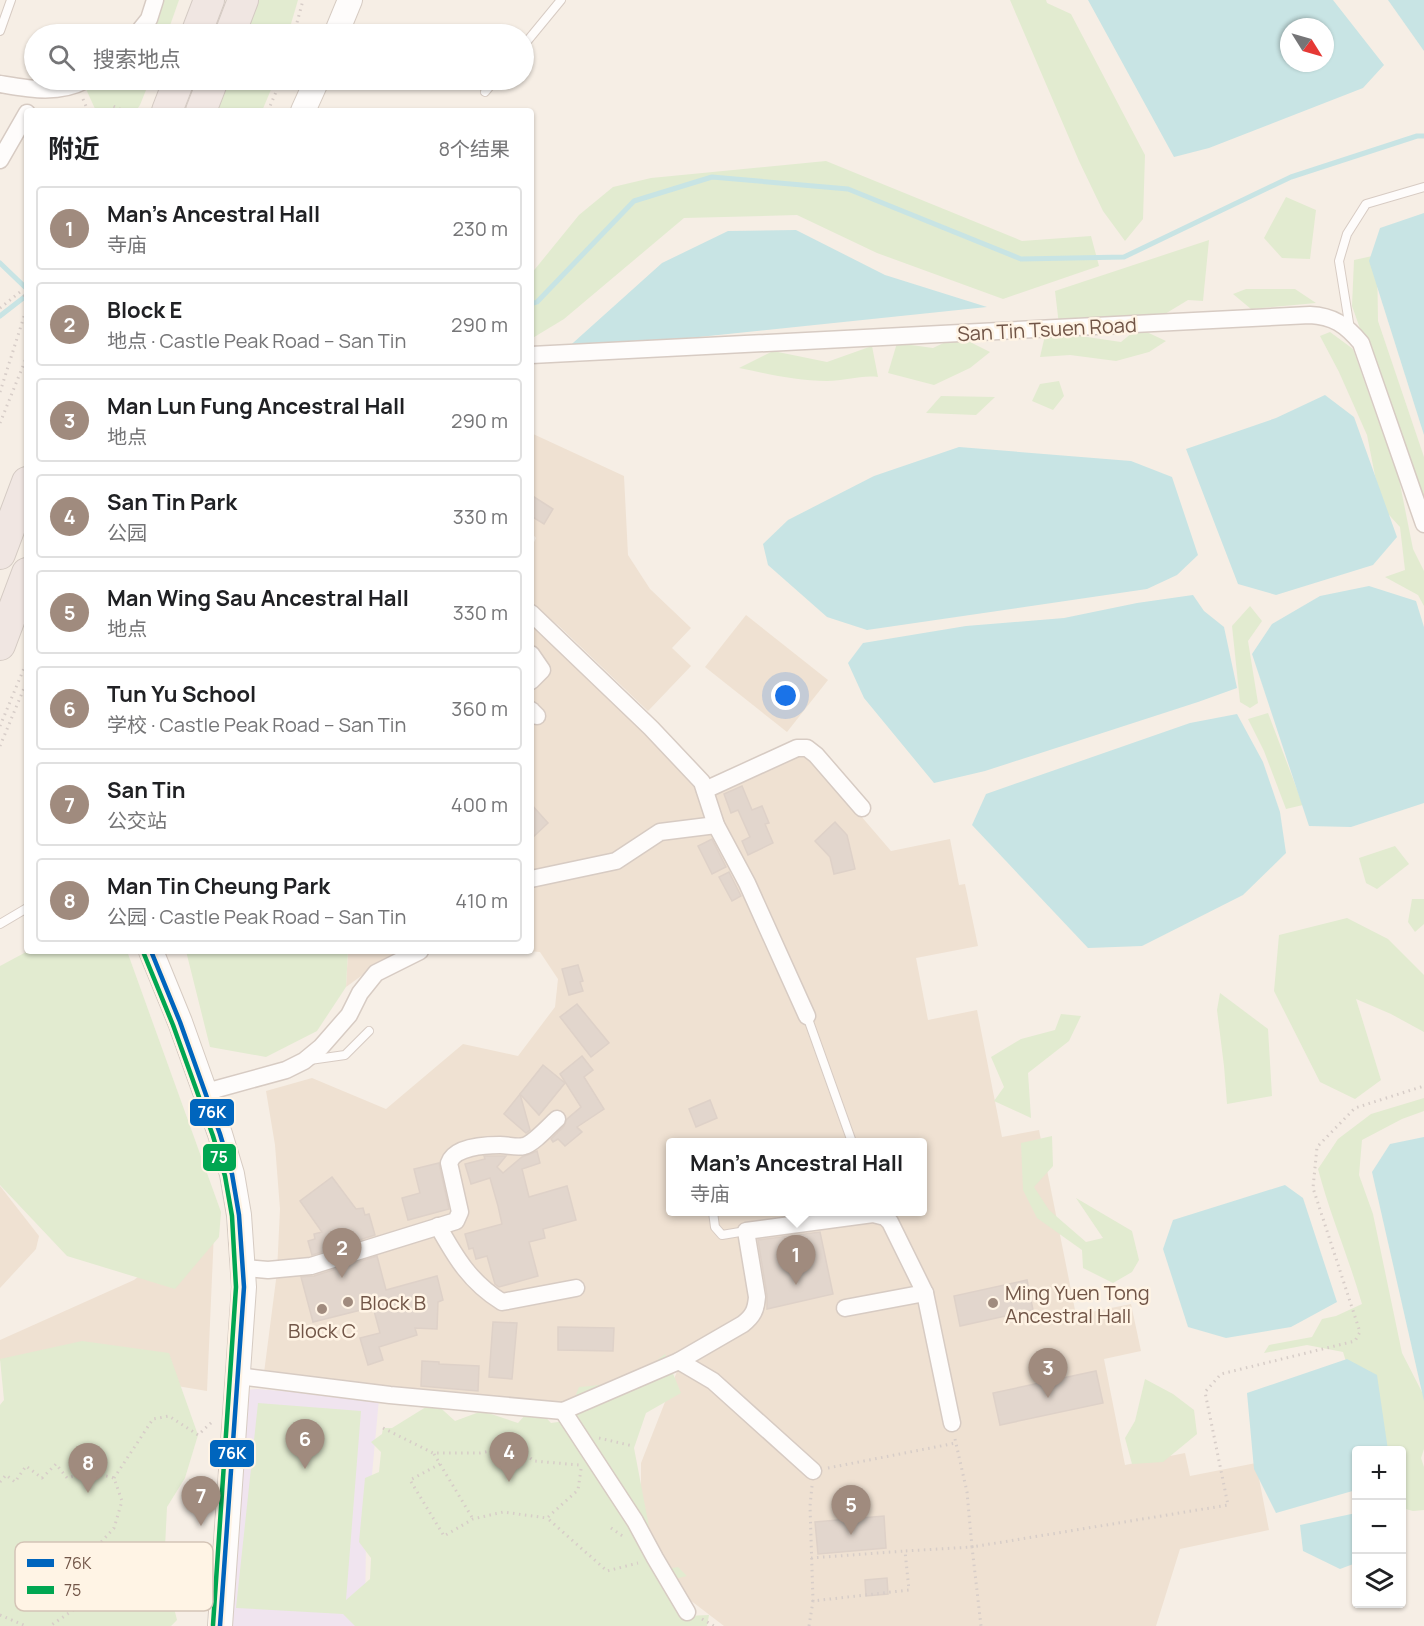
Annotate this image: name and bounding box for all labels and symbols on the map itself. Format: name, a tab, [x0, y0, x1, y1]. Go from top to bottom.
north arrow	[1280, 18, 1334, 72]
street label: San Tin Tsuen Road	[957, 311, 1137, 347]
your location	[771, 681, 800, 710]
line badge: 76K	[189, 1098, 235, 1127]
text: 76K	[198, 1101, 227, 1123]
line badge: 75	[202, 1143, 237, 1172]
text: 75	[210, 1146, 228, 1168]
pin: 2	[322, 1228, 362, 1278]
pin: 1	[776, 1236, 816, 1285]
place label: Ming Yuen Tong Ancestral Hall	[1005, 1279, 1150, 1329]
place label: Block B	[360, 1289, 426, 1316]
marker: Block B	[341, 1295, 355, 1309]
marker: Ming Yuen Tong Ancestral Hall	[986, 1296, 1000, 1310]
marker: Block C	[315, 1302, 329, 1316]
place label: Block C	[288, 1317, 356, 1344]
pin: 3	[1028, 1348, 1068, 1398]
pin: 6	[286, 1420, 324, 1469]
pin: 4	[490, 1432, 528, 1482]
line badge: 76K	[209, 1439, 255, 1468]
text: 76K	[218, 1442, 247, 1464]
pin: 8	[68, 1444, 107, 1493]
pin: 7	[182, 1476, 220, 1526]
pin: 5	[832, 1486, 870, 1535]
legend	[15, 1542, 213, 1611]
text: 76K	[64, 1552, 92, 1574]
text: 75	[64, 1579, 81, 1601]

